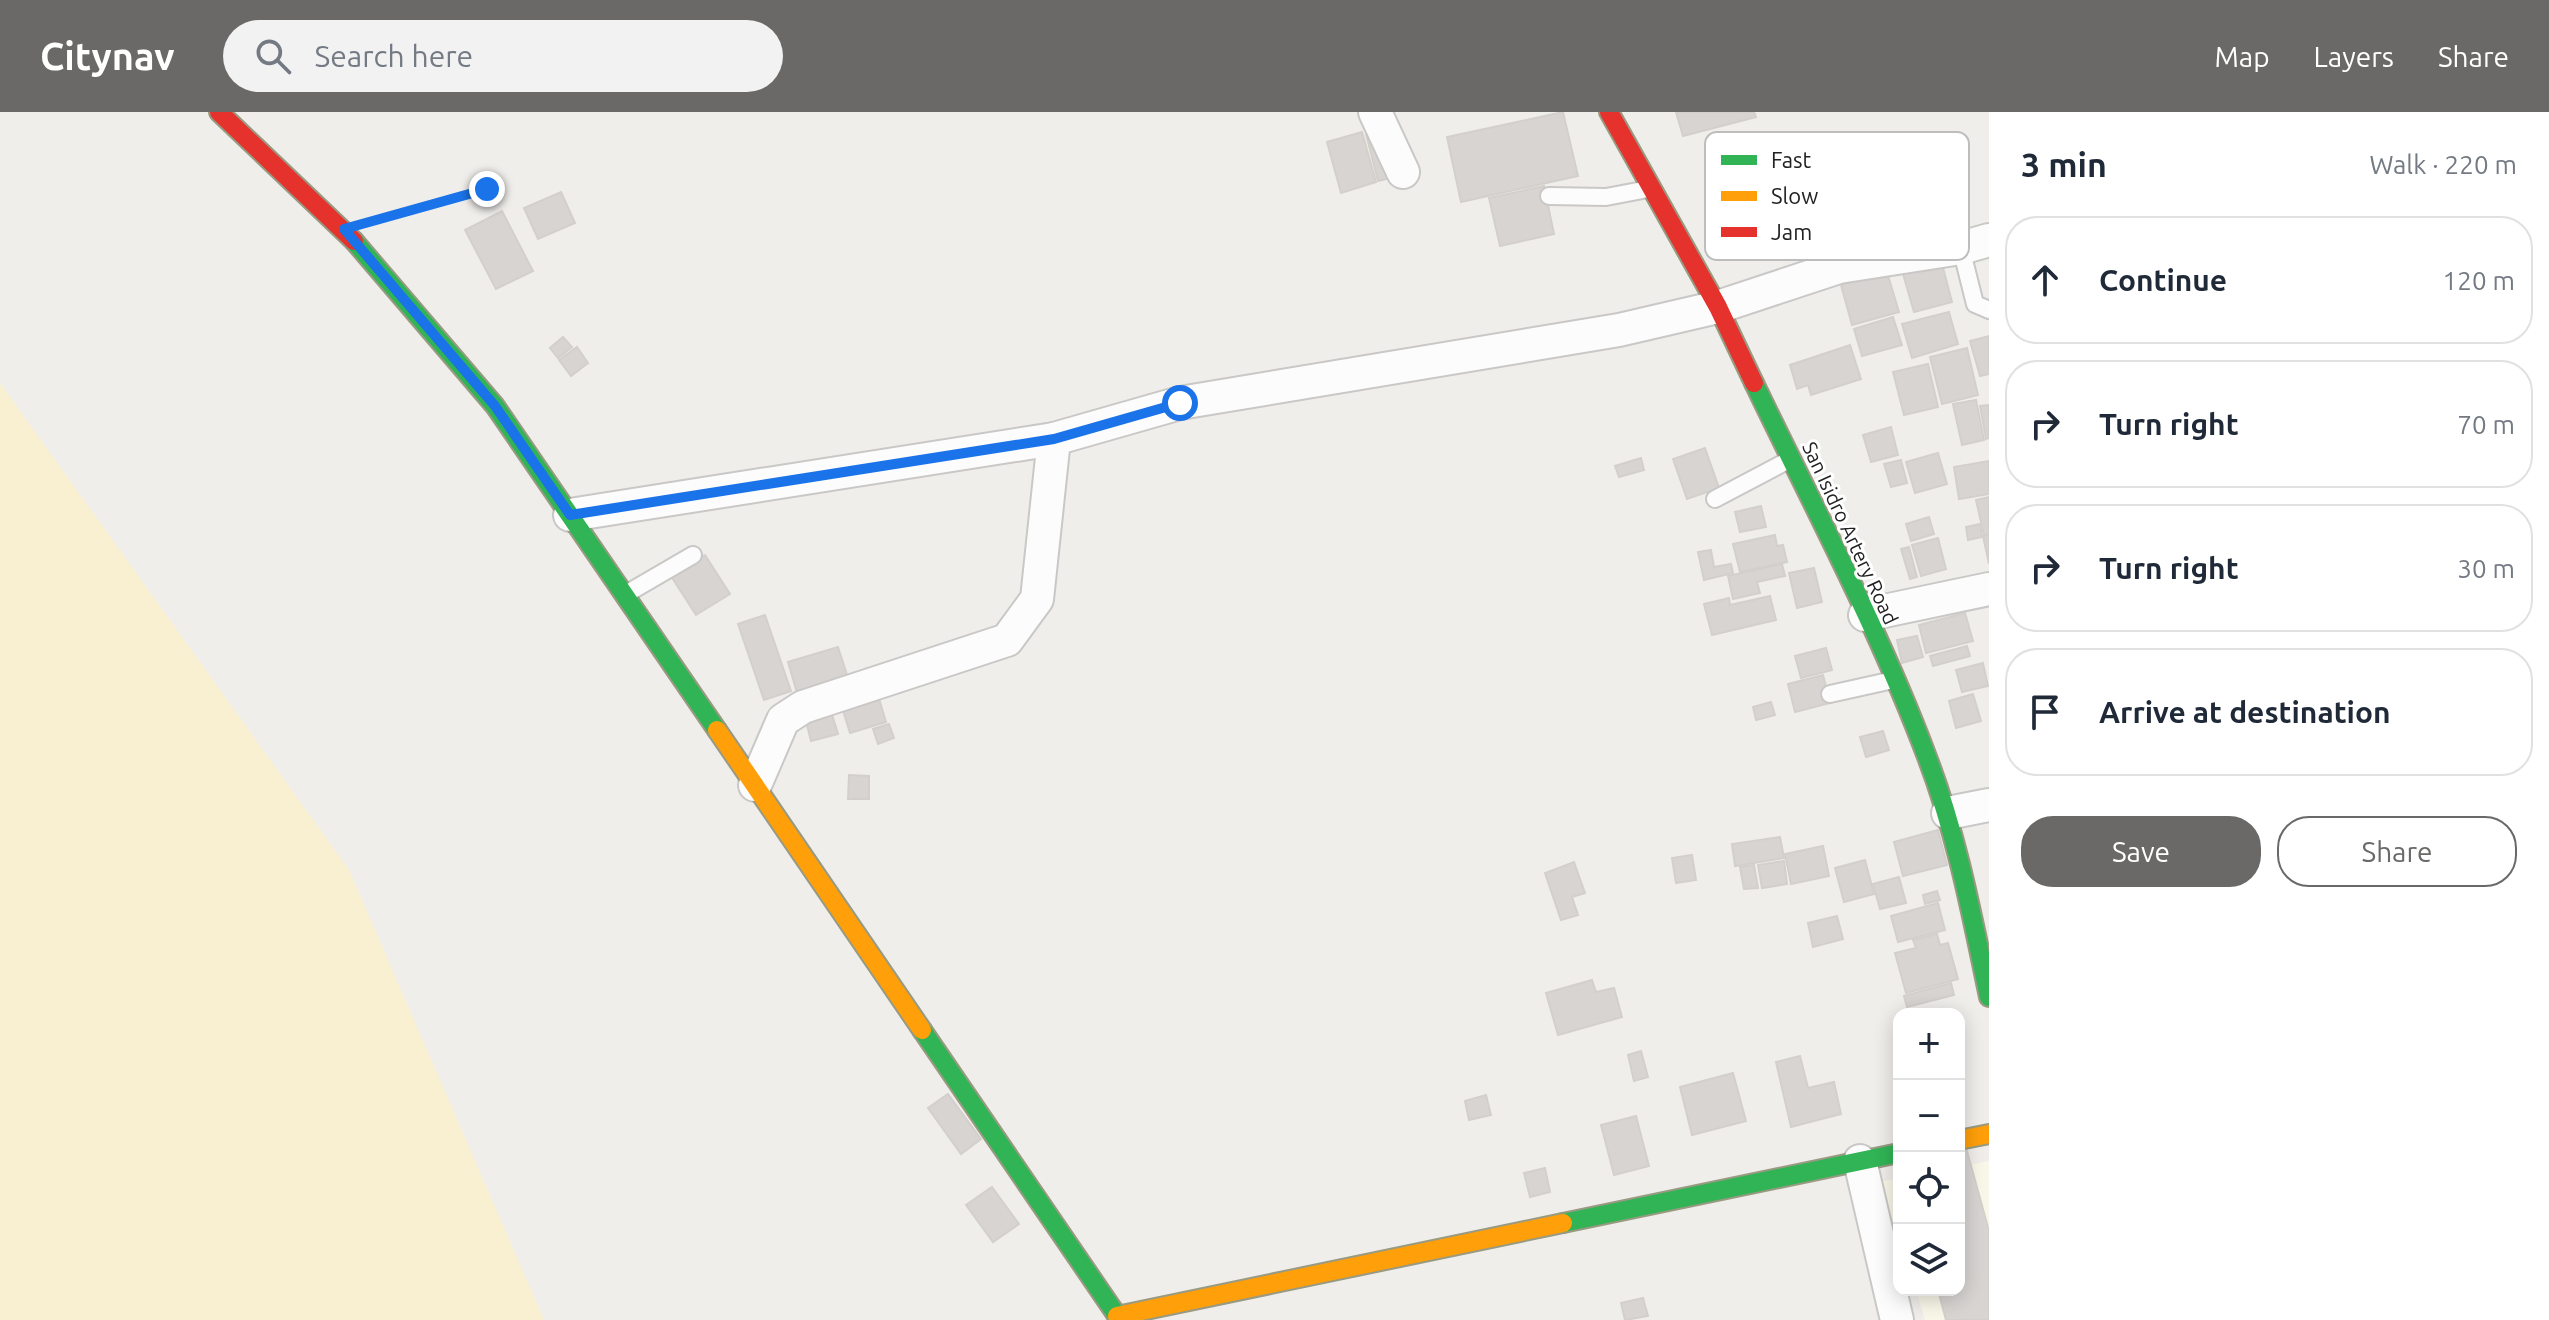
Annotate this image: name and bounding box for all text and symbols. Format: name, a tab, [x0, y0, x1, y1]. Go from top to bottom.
search box	[223, 20, 783, 92]
icon: search	[251, 34, 295, 78]
text: Citynav	[40, 35, 175, 77]
text: Search here	[315, 39, 473, 73]
text: Map	[2214, 41, 2270, 72]
text: Layers	[2314, 41, 2394, 72]
text: Share	[2438, 41, 2509, 72]
legend	[1705, 132, 1969, 260]
text: 3 min	[2021, 145, 2107, 183]
text: Fast	[1771, 147, 1812, 172]
text: Walk · 220 m	[2369, 150, 2517, 179]
route end	[469, 171, 505, 207]
text: Slow	[1771, 183, 1818, 208]
text: Jam	[1771, 219, 1812, 244]
icon: ahead	[2023, 258, 2067, 302]
text: Continue	[2099, 263, 2227, 297]
text: 120 m	[2443, 266, 2515, 295]
route start	[1162, 385, 1198, 421]
icon: right	[2023, 402, 2067, 446]
text: Turn right	[2099, 407, 2239, 441]
text: 70 m	[2457, 410, 2515, 439]
street label: San Isidro Artery Road	[1798, 438, 1903, 628]
icon: right	[2023, 546, 2067, 590]
text: Turn right	[2099, 551, 2239, 585]
text: 30 m	[2457, 554, 2515, 583]
icon: arrive	[2023, 690, 2067, 734]
text: Arrive at destination	[2099, 695, 2391, 729]
button: Save	[2021, 816, 2261, 887]
button: Share	[2277, 816, 2517, 887]
map controls	[1893, 1008, 1965, 1296]
button: +	[1893, 1008, 1965, 1080]
button: −	[1893, 1080, 1965, 1152]
button: locate	[1893, 1152, 1965, 1224]
button: layers	[1893, 1224, 1965, 1296]

